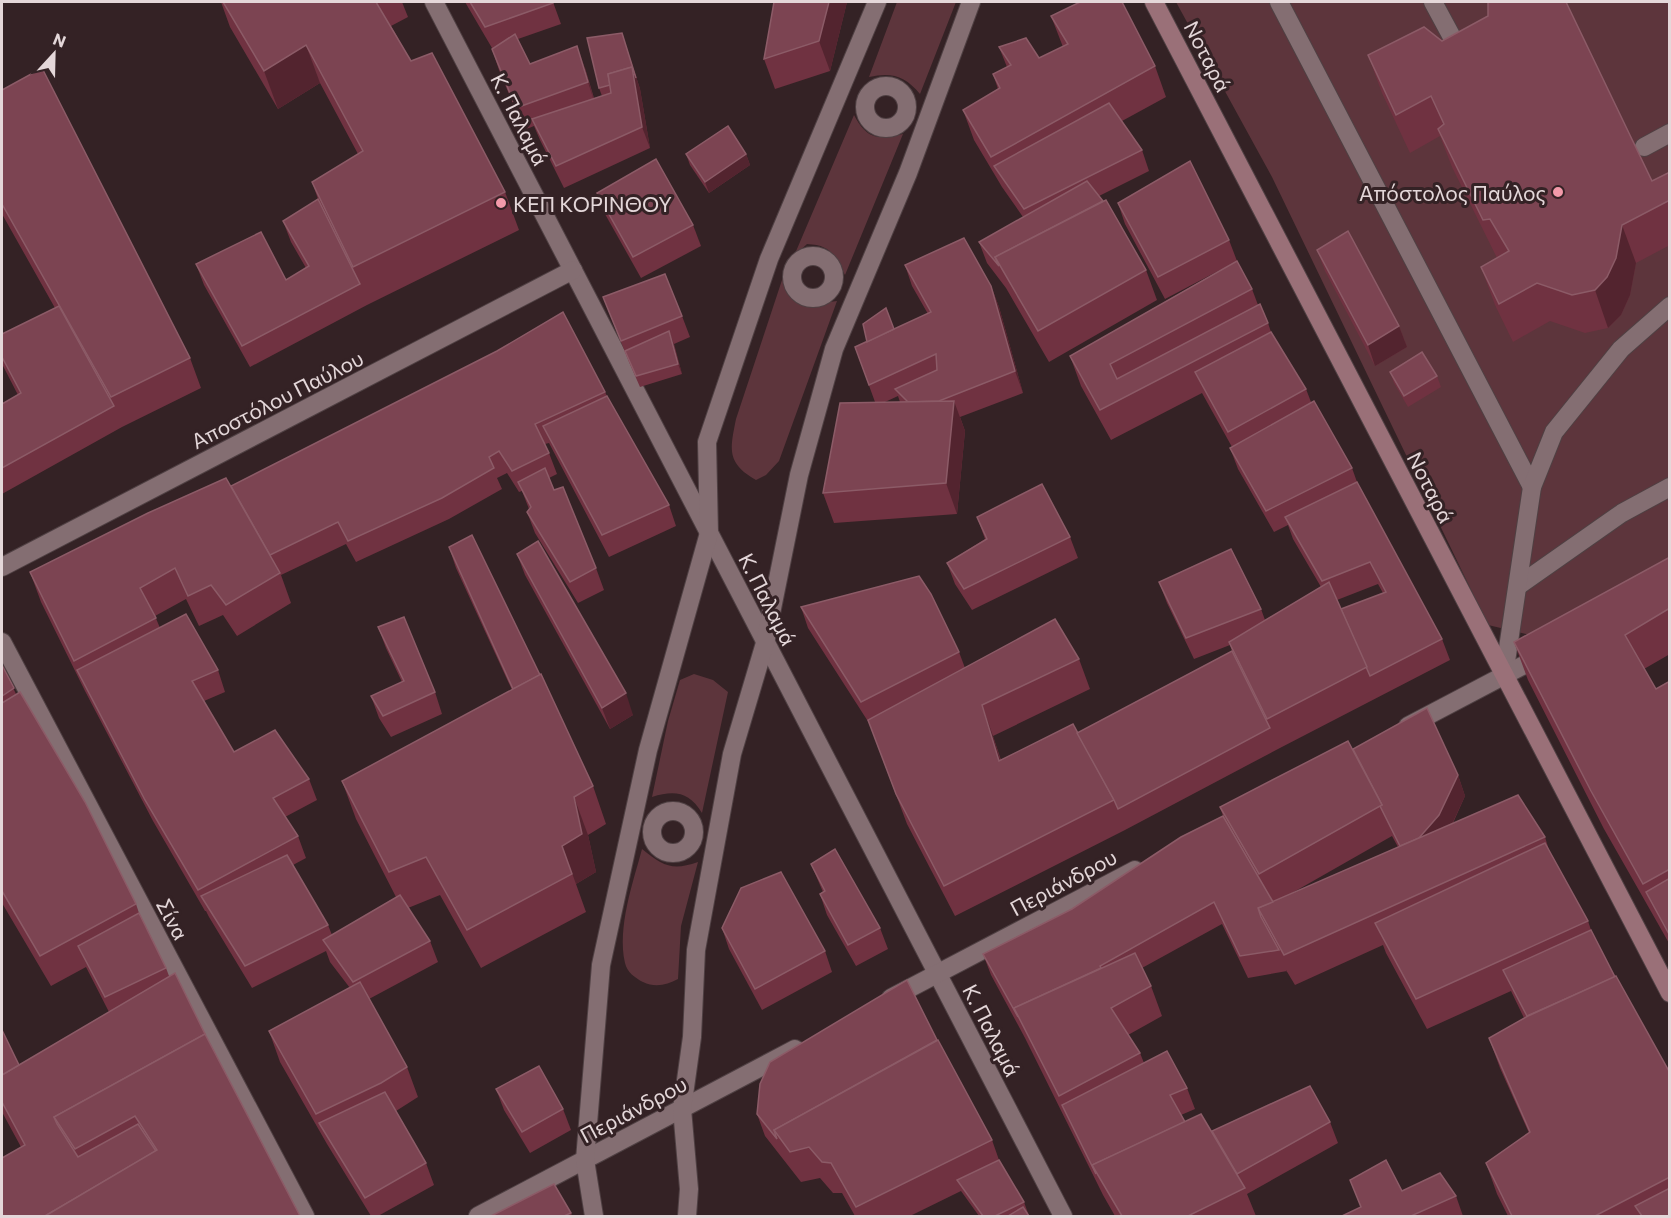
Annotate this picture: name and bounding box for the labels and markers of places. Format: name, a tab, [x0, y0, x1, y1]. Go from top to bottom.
place label: Απόστολος Παύλος	[1359, 180, 1546, 205]
marker: Απόστολος Παύλος	[1551, 185, 1565, 199]
place label: ΚΕΠ ΚΟΡΙΝΘΟΥ	[513, 191, 672, 216]
marker: ΚΕΠ ΚΟΡΙΝΘΟΥ	[494, 196, 508, 210]

